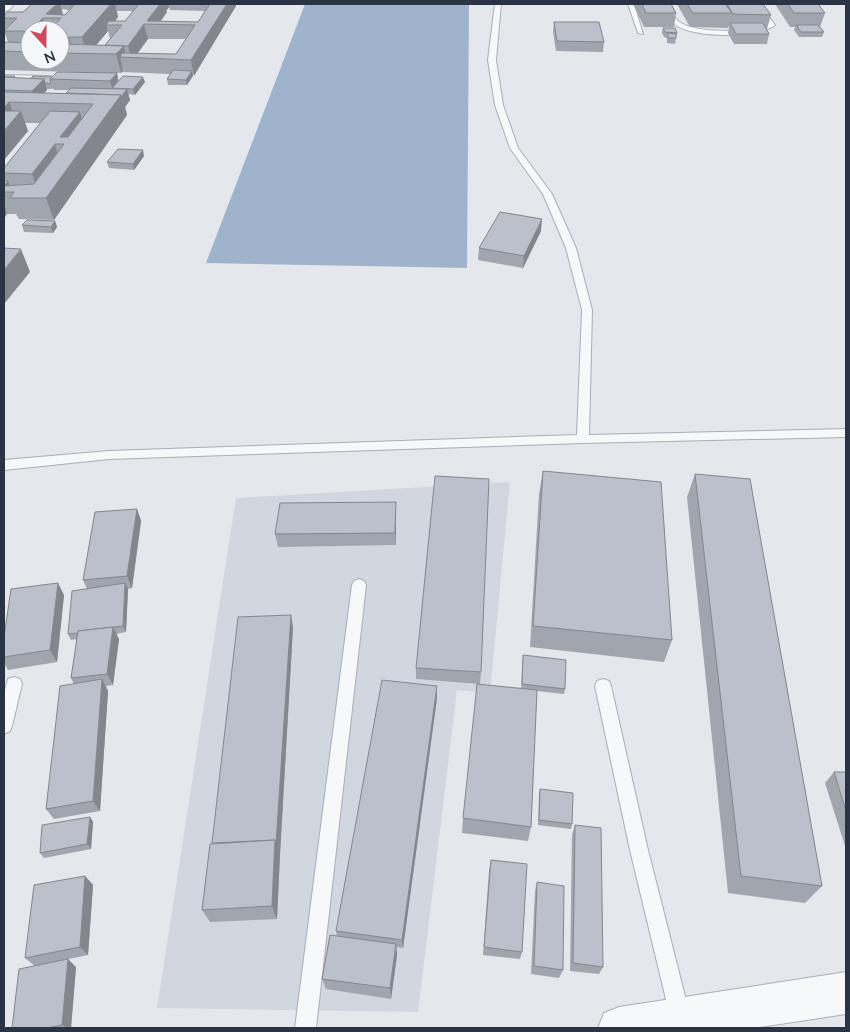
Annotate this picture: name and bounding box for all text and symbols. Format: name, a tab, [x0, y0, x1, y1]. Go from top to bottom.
north arrow	[20, 20, 70, 70]
text: N	[42, 48, 58, 67]

